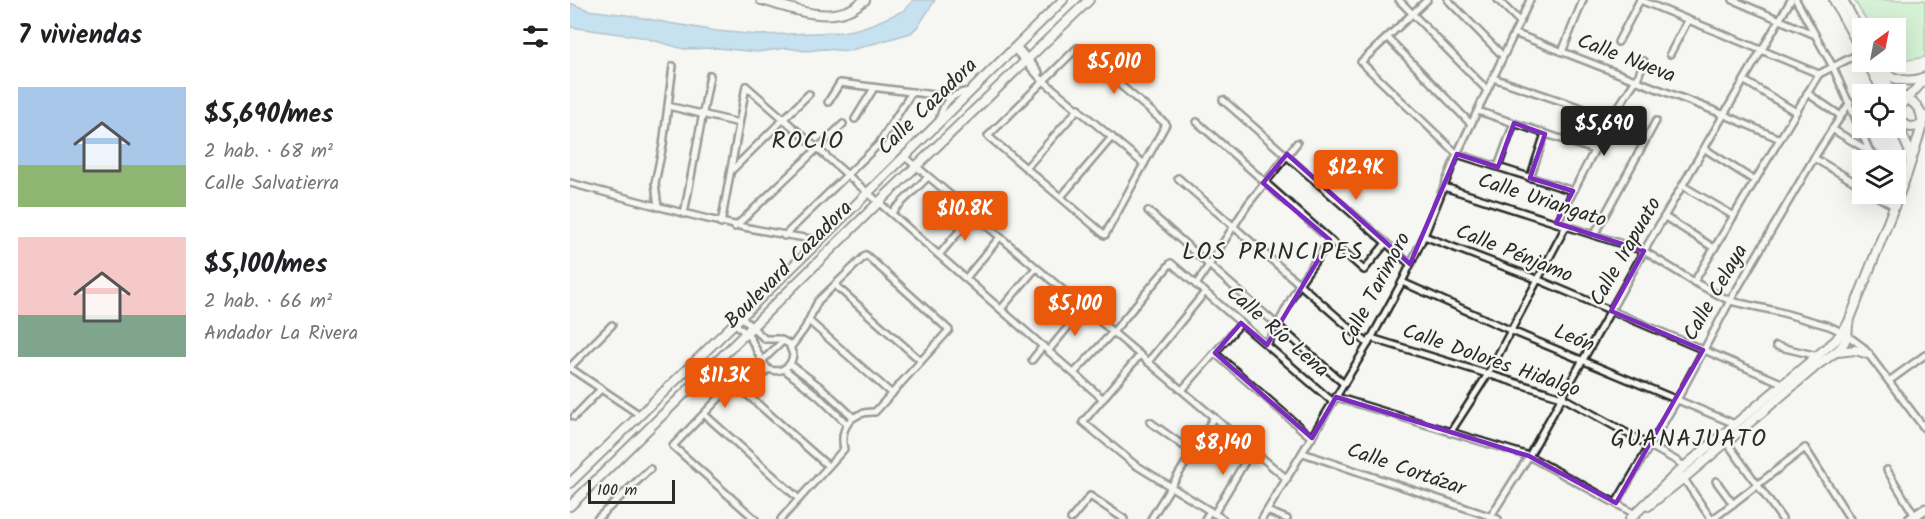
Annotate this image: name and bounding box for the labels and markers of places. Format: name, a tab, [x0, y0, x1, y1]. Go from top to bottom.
pin: $5,010	[1065, 44, 1163, 95]
pin: $5,690	[1555, 106, 1653, 157]
pin: $12.9K	[1307, 150, 1405, 201]
pin: $10.8K	[916, 191, 1014, 242]
pin: $5,100	[1026, 286, 1124, 337]
pin: $11.3K	[676, 358, 774, 409]
pin: $8,140	[1174, 425, 1272, 476]

